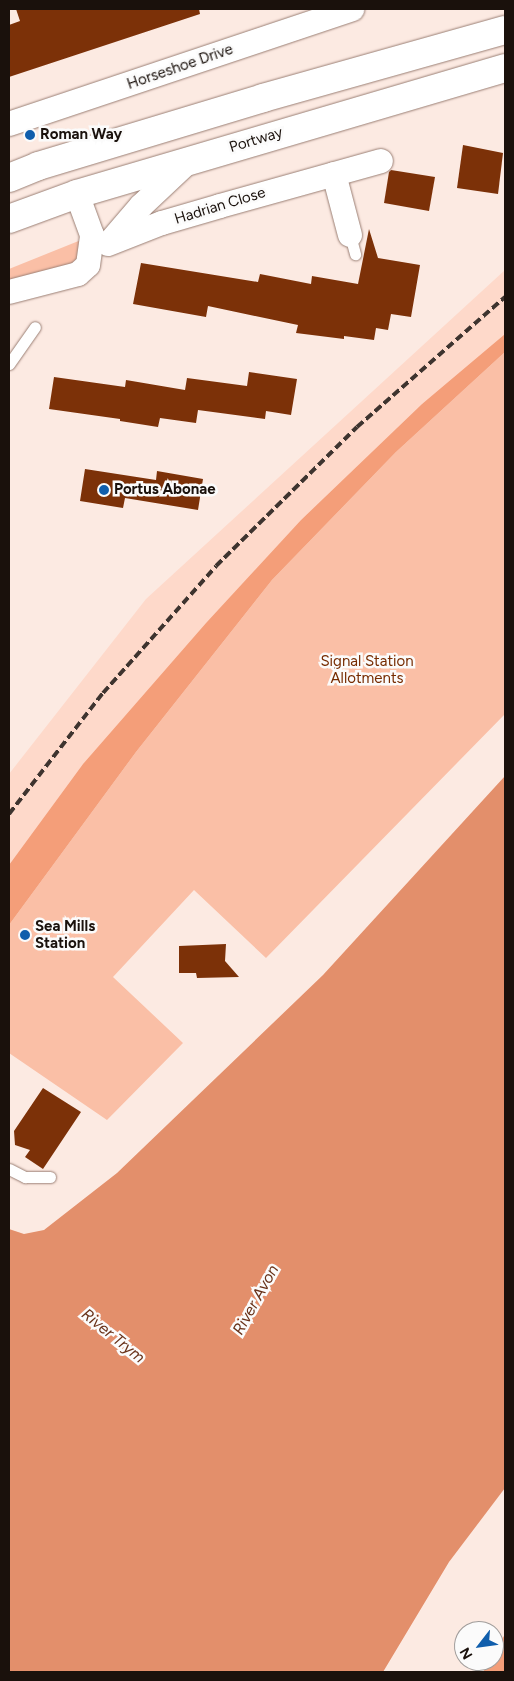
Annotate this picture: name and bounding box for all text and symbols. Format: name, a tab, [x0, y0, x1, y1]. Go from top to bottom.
street label: Horseshoe Drive	[125, 40, 235, 94]
street label: Portway	[227, 123, 285, 157]
place label: Roman Way	[40, 126, 122, 144]
marker: Roman Way	[24, 129, 36, 141]
street label: Hadrian Close	[172, 184, 268, 228]
place label: Portus Abonae	[114, 481, 216, 499]
marker: Portus Abonae	[98, 484, 110, 496]
park label: Signal Station Allotments	[320, 652, 414, 687]
place label: Sea Mills Station	[35, 917, 95, 952]
marker: Sea Mills Station	[19, 929, 31, 941]
water label: River Avon	[229, 1262, 283, 1338]
water label: River Trym	[78, 1305, 148, 1367]
north arrow	[454, 1621, 504, 1671]
text: N	[456, 1644, 477, 1662]

